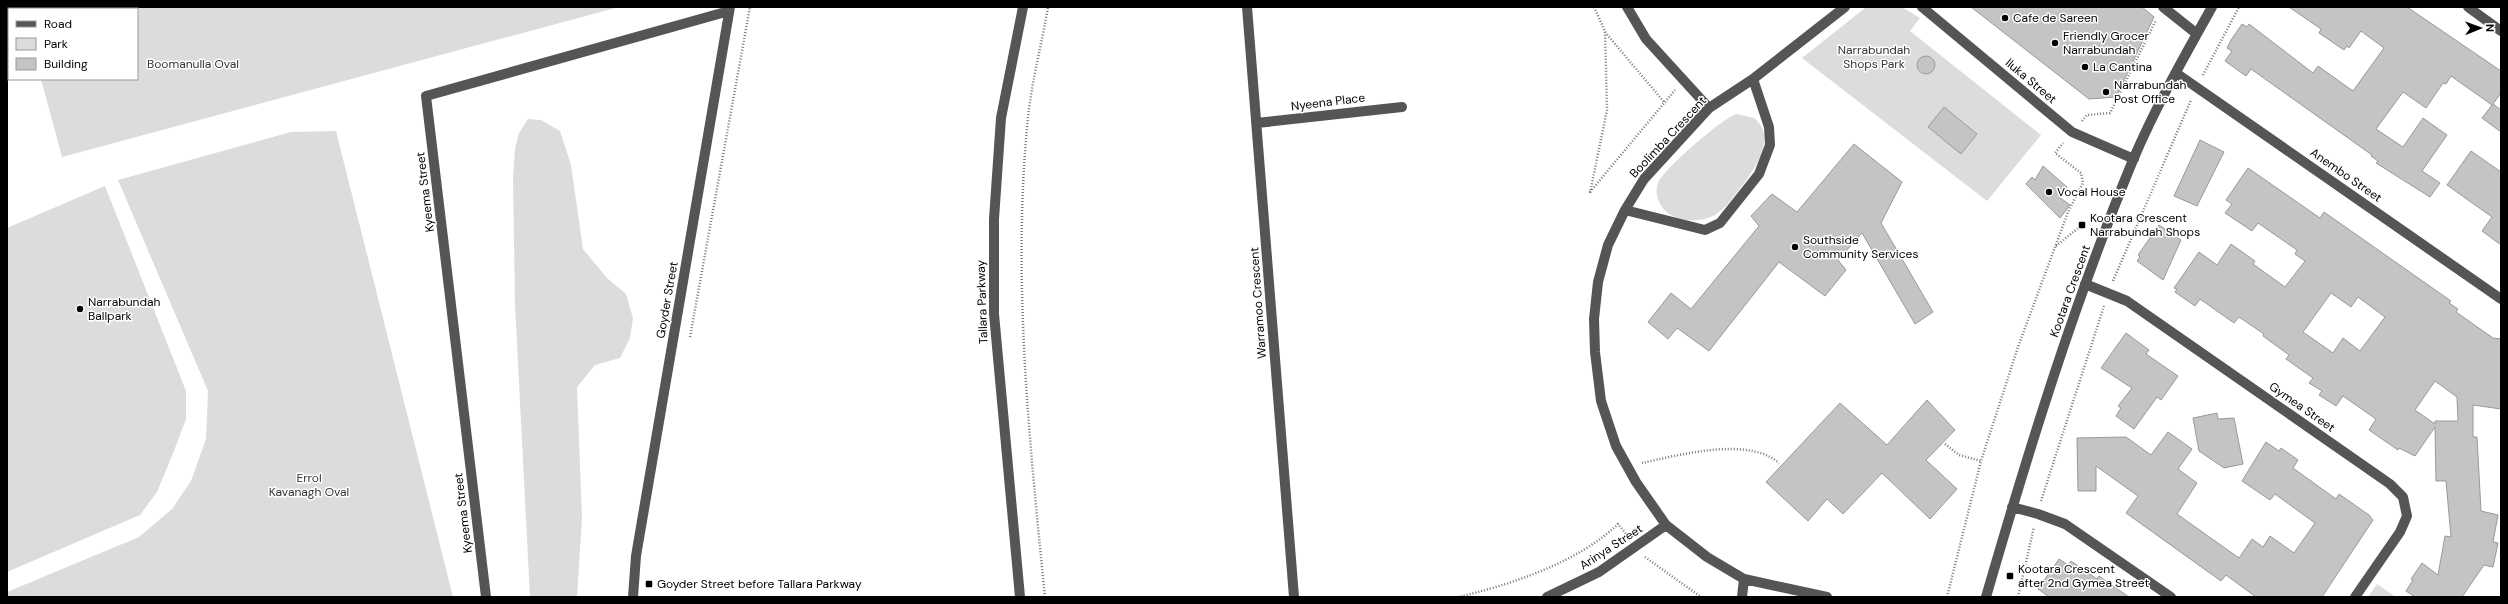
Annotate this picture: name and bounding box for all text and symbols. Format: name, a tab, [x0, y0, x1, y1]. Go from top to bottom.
legend	[8, 8, 138, 80]
north arrow	[2460, 8, 2500, 48]
place label: Cafe de Sareen	[2013, 10, 2098, 26]
marker: Cafe de Sareen	[2000, 13, 2010, 23]
text: Road	[44, 16, 72, 32]
text: N	[2483, 24, 2497, 32]
place label: Friendly Grocer Narrabundah	[2063, 28, 2150, 58]
text: Park	[44, 36, 68, 52]
marker: Friendly Grocer Narrabundah	[2050, 38, 2060, 48]
park label: Narrabundah Shops Park	[1838, 42, 1910, 72]
street label: Iluka Street	[2002, 55, 2060, 107]
text: Building	[44, 56, 88, 72]
park label: Boomanulla Oval	[147, 56, 239, 72]
place label: La Cantina	[2093, 59, 2152, 75]
marker: La Cantina	[2080, 62, 2090, 72]
place label: Narrabundah Post Office	[2114, 77, 2187, 107]
marker: Narrabundah Post Office	[2101, 87, 2111, 97]
street label: Nyeena Place	[1290, 89, 1366, 114]
street label: Boolimba Crescent	[1626, 93, 1710, 181]
street label: Anembo Street	[2307, 144, 2385, 206]
street label: Kyeema Street	[412, 151, 438, 233]
place label: Vocal House	[2057, 184, 2126, 200]
marker: Vocal House	[2044, 187, 2054, 197]
place label: Kootara Crescent Narrabundah Shops	[2090, 210, 2200, 240]
marker: Kootara Crescent Narrabundah Shops	[2077, 220, 2087, 230]
place label: Southside Community Services	[1803, 232, 1918, 262]
marker: Southside Community Services	[1790, 242, 1800, 252]
street label: Kootara Crescent	[2046, 242, 2094, 339]
street label: Warramoo Crescent	[1246, 246, 1270, 359]
street label: Tallara Parkway	[973, 259, 991, 344]
street label: Goyder Street	[652, 260, 682, 340]
place label: Narrabundah Ballpark	[88, 294, 161, 324]
marker: Narrabundah Ballpark	[75, 304, 85, 314]
street label: Gymea Street	[2266, 378, 2338, 436]
park label: Errol Kavanagh Oval	[269, 470, 349, 500]
street label: Kyeema Street	[450, 472, 476, 554]
street label: Arinya Street	[1576, 521, 1646, 573]
place label: Kootara Crescent after 2nd Gymea Street	[2018, 561, 2149, 591]
marker: Kootara Crescent after 2nd Gymea Street	[2005, 571, 2015, 581]
place label: Goyder Street before Tallara Parkway	[657, 576, 862, 592]
marker: Goyder Street before Tallara Parkway	[644, 579, 654, 589]

